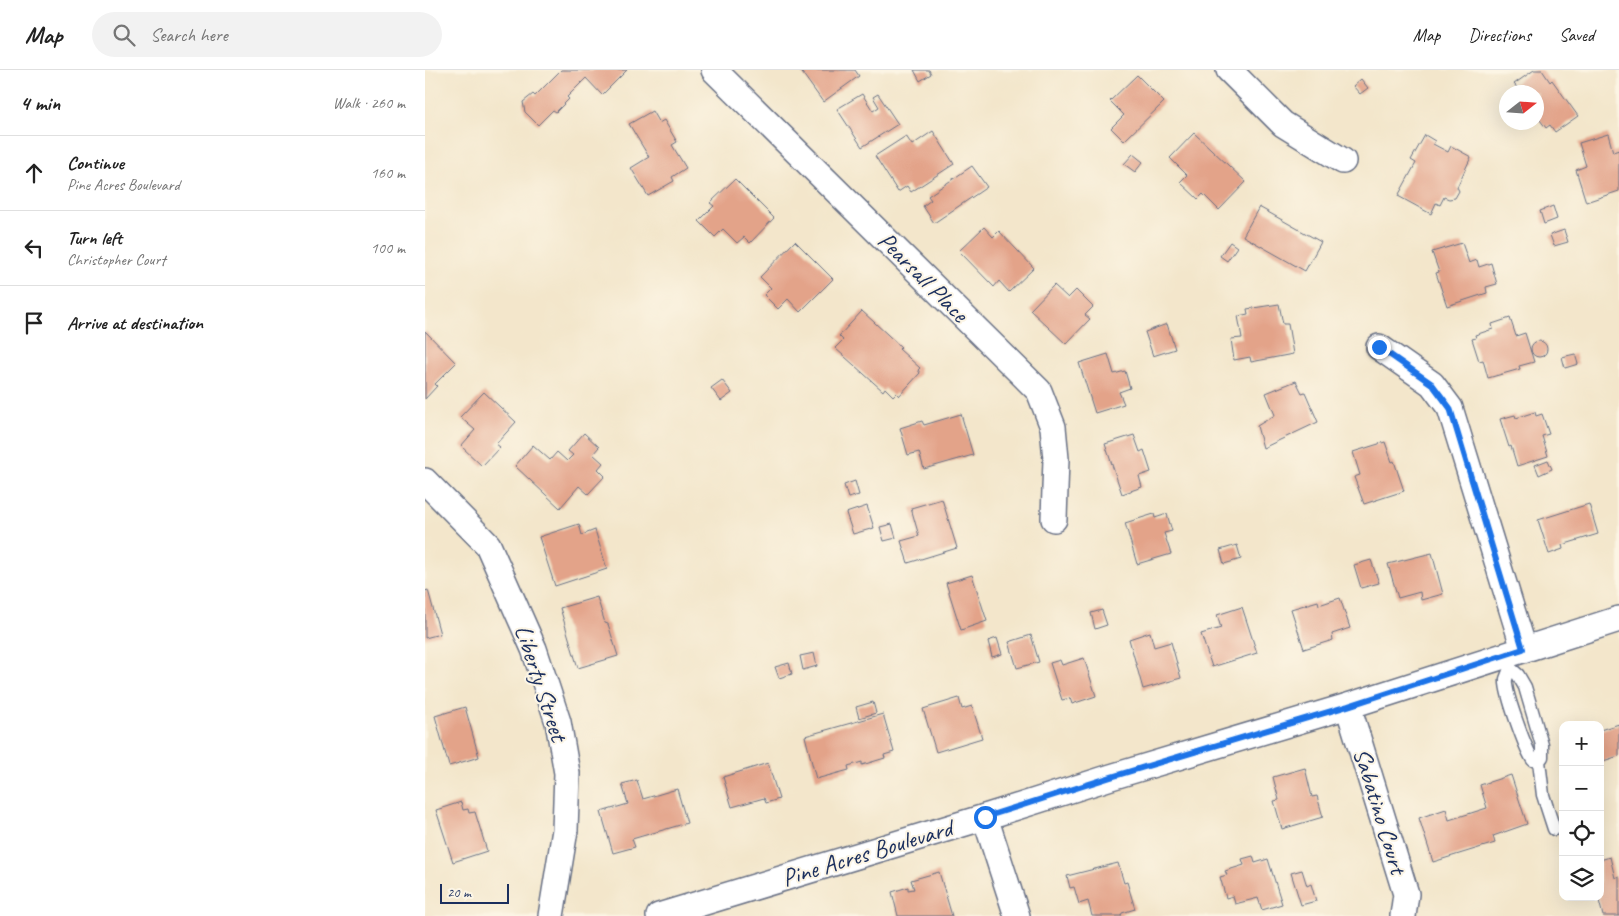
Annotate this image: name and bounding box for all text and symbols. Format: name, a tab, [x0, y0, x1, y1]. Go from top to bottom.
search box	[92, 12, 442, 57]
text: Map	[25, 20, 62, 50]
icon: search	[110, 21, 138, 49]
text: Search here	[150, 23, 228, 47]
text: Map	[1413, 24, 1440, 46]
text: Directions	[1468, 24, 1531, 46]
text: Saved	[1559, 24, 1594, 46]
north arrow	[1499, 85, 1544, 130]
text: 4 min	[20, 90, 60, 116]
text: Walk · 260 m	[333, 93, 405, 113]
text: Continue	[67, 151, 124, 175]
icon: ahead	[20, 159, 48, 187]
text: 160 m	[371, 163, 405, 183]
text: Pine Acres Boulevard	[67, 175, 180, 195]
street label: Pearsall Place	[871, 225, 977, 331]
text: Turn left	[67, 226, 122, 250]
icon: left	[20, 234, 48, 262]
text: 100 m	[371, 238, 405, 258]
text: Christopher Court	[67, 250, 165, 270]
icon: arrive	[20, 309, 48, 337]
text: Arrive at destination	[67, 311, 203, 335]
route end	[1368, 336, 1391, 359]
street label: Liberty Street	[507, 621, 576, 748]
map controls	[1559, 721, 1604, 901]
button: +	[1559, 721, 1604, 766]
street label: Sabatino Court	[1346, 744, 1415, 880]
button: −	[1559, 766, 1604, 811]
route start	[974, 806, 997, 829]
street label: Pine Acres Boulevard	[778, 811, 960, 894]
button: locate	[1559, 811, 1604, 856]
button: layers	[1559, 856, 1604, 901]
scale bar	[440, 881, 509, 904]
text: 20 m	[447, 884, 471, 901]

